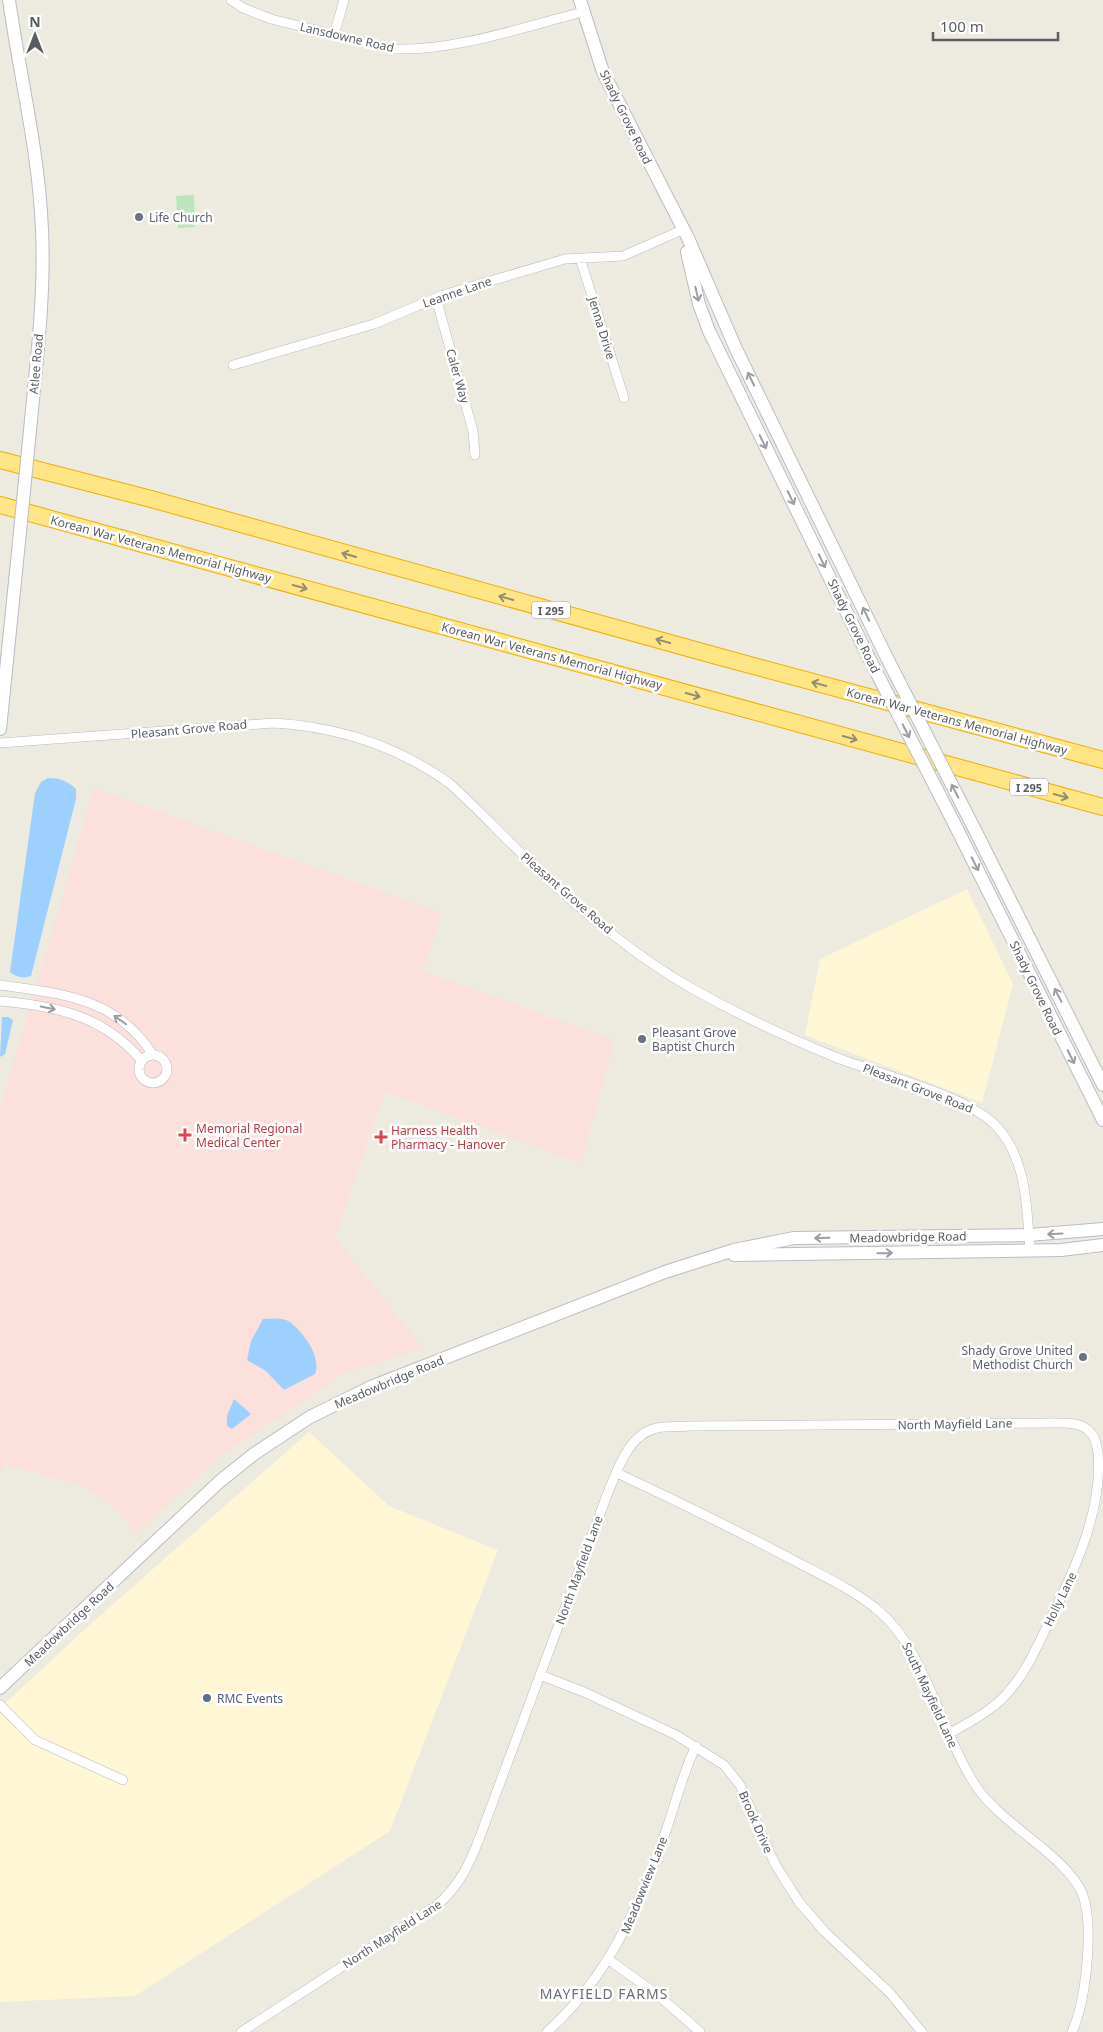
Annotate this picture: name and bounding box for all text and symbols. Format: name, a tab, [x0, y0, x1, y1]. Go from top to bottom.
north arrow	[10, 10, 60, 60]
scale bar	[933, 10, 1058, 42]
text: N	[29, 12, 41, 31]
text: 100 m	[940, 16, 984, 36]
street label: Lansdowne Road	[298, 18, 396, 56]
street label: Shady Grove Road	[596, 67, 656, 167]
place label: Life Church	[149, 209, 213, 226]
marker: Life Church	[133, 211, 145, 223]
street label: Leanne Lane	[420, 272, 494, 312]
one-way arrow	[693, 286, 702, 302]
street label: Jenna Drive	[584, 294, 620, 362]
street label: Atlee Road	[25, 333, 47, 395]
street label: Caler Way	[442, 347, 474, 406]
one-way arrow	[746, 372, 755, 387]
one-way arrow	[759, 434, 769, 449]
one-way arrow	[787, 490, 796, 505]
street label: Korean War Veterans Memorial Highway	[49, 511, 274, 587]
one-way arrow	[342, 549, 358, 559]
one-way arrow	[818, 553, 827, 568]
street label: Shady Grove Road	[824, 576, 884, 676]
one-way arrow	[292, 582, 308, 592]
one-way arrow	[498, 593, 514, 602]
road number: I 295	[532, 602, 570, 618]
one-way arrow	[861, 607, 870, 622]
street label: Korean War Veterans Memorial Highway	[440, 618, 665, 694]
one-way arrow	[655, 636, 671, 645]
one-way arrow	[812, 678, 828, 688]
street label: Korean War Veterans Memorial Highway	[845, 683, 1070, 759]
one-way arrow	[685, 690, 701, 700]
street label: Pleasant Grove Road	[130, 715, 248, 743]
one-way arrow	[901, 723, 911, 738]
one-way arrow	[842, 733, 858, 743]
road number: I 295	[1010, 779, 1048, 796]
one-way arrow	[950, 784, 959, 799]
one-way arrow	[1053, 792, 1069, 801]
street label: Pleasant Grove Road	[517, 848, 617, 938]
one-way arrow	[970, 857, 980, 872]
street label: Shady Grove Road	[1006, 938, 1066, 1038]
one-way arrow	[1052, 988, 1062, 1003]
one-way arrow	[40, 1003, 56, 1013]
one-way arrow	[113, 1015, 127, 1025]
place label: Pleasant Grove Baptist Church	[652, 1024, 737, 1055]
marker: Pleasant Grove Baptist Church	[636, 1033, 648, 1045]
one-way arrow	[1066, 1049, 1076, 1064]
street label: Pleasant Grove Road	[861, 1059, 975, 1117]
place label: Memorial Regional Medical Center	[196, 1120, 302, 1151]
place label: Harness Health Pharmacy - Hanover	[391, 1122, 505, 1153]
marker: Memorial Regional Medical Center	[178, 1128, 192, 1142]
marker: Harness Health Pharmacy - Hanover	[375, 1131, 387, 1143]
street label: Meadowbridge Road	[849, 1227, 967, 1247]
one-way arrow	[1047, 1230, 1063, 1239]
one-way arrow	[814, 1233, 830, 1243]
one-way arrow	[877, 1248, 893, 1258]
place label: Shady Grove United Methodist Church	[961, 1342, 1073, 1373]
street label: Meadowbridge Road	[332, 1351, 446, 1413]
marker: Shady Grove United Methodist Church	[1077, 1351, 1089, 1363]
street label: North Mayfield Lane	[897, 1414, 1013, 1433]
street label: North Mayfield Lane	[551, 1513, 607, 1627]
street label: Holly Lane	[1039, 1569, 1081, 1629]
street label: Meadowbridge Road	[20, 1578, 118, 1670]
street label: South Mayfield Lane	[898, 1639, 962, 1751]
place label: RMC Events	[217, 1690, 283, 1707]
marker: RMC Events	[201, 1692, 213, 1704]
street label: Brook Drive	[735, 1788, 777, 1856]
street label: Meadowview Lane	[617, 1834, 671, 1936]
street label: North Mayfield Lane	[339, 1896, 445, 1972]
district label: MAYFIELD FARMS	[540, 1984, 668, 2003]

